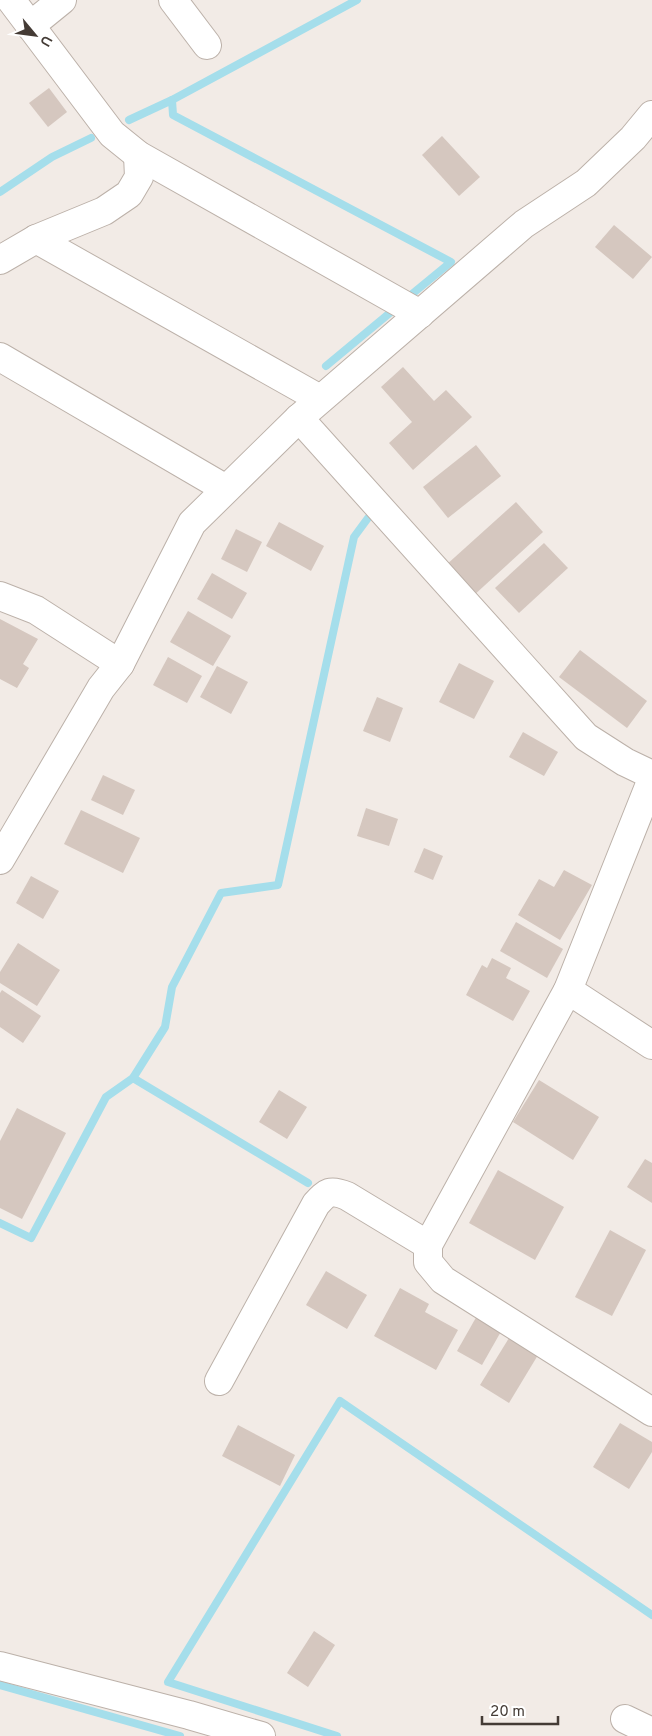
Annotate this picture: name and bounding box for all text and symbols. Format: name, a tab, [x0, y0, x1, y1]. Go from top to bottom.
north arrow	[10, 10, 60, 60]
text: U	[35, 32, 55, 49]
scale bar	[482, 1694, 558, 1726]
text: 20 m	[490, 1703, 525, 1722]

